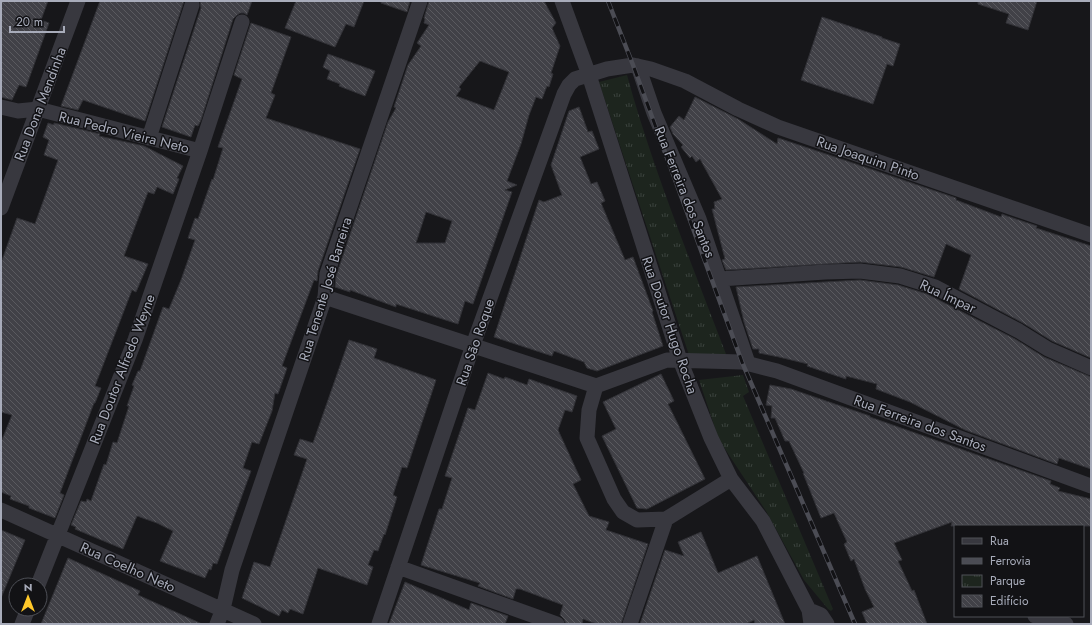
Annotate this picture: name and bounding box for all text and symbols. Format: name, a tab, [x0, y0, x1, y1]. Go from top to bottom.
scale bar	[10, 8, 64, 34]
text: 20 m	[16, 13, 43, 31]
street label: Rua Dona Mendinha	[9, 44, 71, 164]
street label: Rua Pedro Vieira Neto	[57, 106, 192, 158]
street label: Rua Ferreira dos Santos	[650, 123, 721, 261]
street label: Rua Joaquim Pinto	[814, 131, 922, 185]
street label: Rua Tenente José Barreira	[294, 215, 356, 363]
street label: Rua Doutor Hugo Rocha	[637, 254, 703, 396]
street label: Rua Ímpar	[917, 274, 980, 318]
street label: Rua Doutor Alfredo Weyne	[84, 291, 160, 447]
street label: Rua São Roque	[451, 296, 499, 388]
street label: Rua Ferreira dos Santos	[851, 390, 989, 456]
legend	[954, 525, 1084, 617]
text: Rua	[990, 532, 1009, 550]
street label: Rua Coelho Neto	[77, 537, 179, 597]
text: Ferrovia	[990, 552, 1031, 570]
text: Parque	[990, 572, 1025, 590]
north arrow	[8, 577, 48, 617]
text: N	[24, 579, 32, 595]
text: Edifício	[990, 592, 1029, 610]

